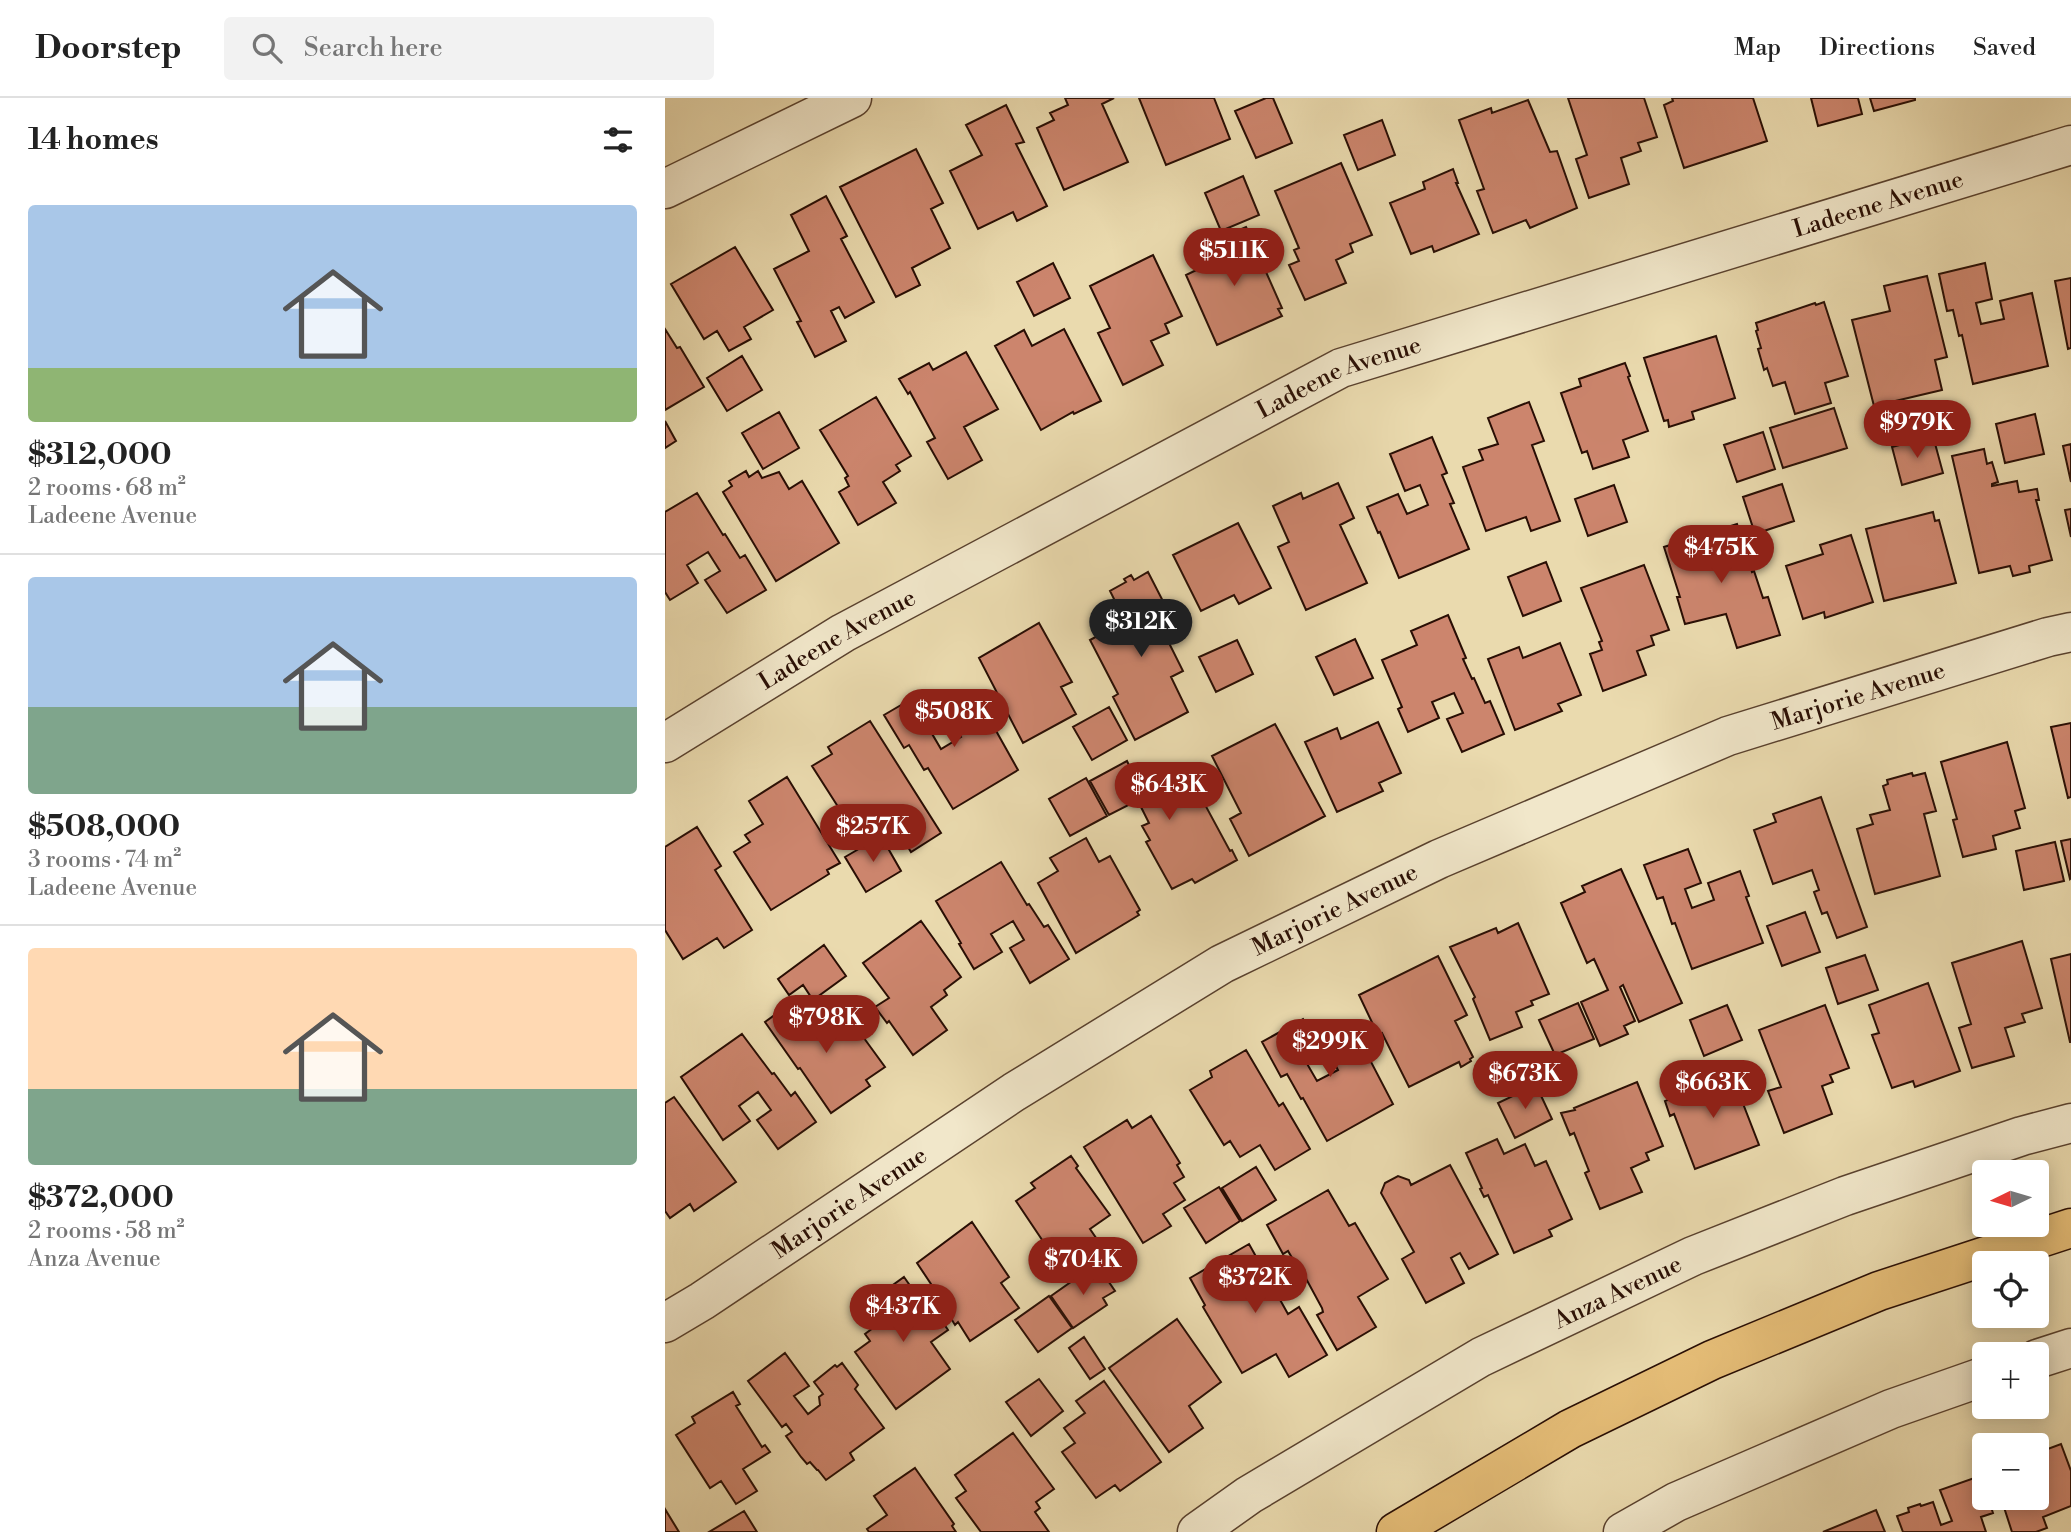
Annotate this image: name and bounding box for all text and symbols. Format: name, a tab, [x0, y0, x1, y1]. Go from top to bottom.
search box	[224, 17, 714, 80]
text: Doorstep	[35, 28, 182, 69]
icon: search	[248, 29, 286, 67]
text: Search here	[304, 32, 443, 64]
text: Map	[1734, 33, 1781, 63]
text: Directions	[1819, 33, 1935, 63]
text: Saved	[1973, 33, 2036, 63]
text: 14 homes	[28, 121, 159, 159]
icon: filters	[599, 121, 637, 159]
street label: Ladeene Avenue	[1790, 165, 1967, 245]
pin: $511K	[1185, 228, 1283, 288]
text: $511K	[1199, 237, 1269, 265]
icon: home	[270, 251, 396, 377]
street label: Ladeene Avenue	[1252, 330, 1425, 426]
pin: $979K	[1868, 400, 1966, 460]
text: $979K	[1880, 409, 1954, 437]
text: $312,000	[28, 436, 172, 474]
text: 2 rooms · 68 m²	[28, 474, 186, 502]
text: Ladeene Avenue	[28, 502, 197, 530]
pin: $475K	[1672, 526, 1770, 585]
text: $475K	[1684, 534, 1758, 562]
street label: Ladeene Avenue	[754, 583, 921, 697]
pin: $312K	[1092, 600, 1190, 659]
text: $312K	[1105, 608, 1177, 636]
icon: home	[270, 623, 396, 749]
street label: Marjorie Avenue	[1768, 656, 1949, 738]
pin: $508K	[905, 690, 1003, 749]
text: $508K	[915, 698, 993, 726]
pin: $643K	[1120, 762, 1218, 822]
text: $643K	[1131, 771, 1207, 799]
pin: $257K	[824, 804, 922, 864]
text: $508,000	[28, 808, 180, 846]
text: $257K	[836, 813, 910, 841]
text: 3 rooms · 74 m²	[28, 846, 181, 874]
street label: Marjorie Avenue	[1247, 858, 1423, 963]
text: Ladeene Avenue	[28, 874, 197, 902]
icon: home	[270, 994, 396, 1120]
pin: $798K	[777, 996, 875, 1055]
text: $798K	[789, 1004, 863, 1032]
pin: $299K	[1281, 1020, 1379, 1079]
text: $299K	[1292, 1028, 1368, 1056]
pin: $673K	[1476, 1052, 1574, 1111]
text: $673K	[1489, 1060, 1561, 1088]
pin: $663K	[1664, 1060, 1762, 1120]
text: $663K	[1675, 1069, 1751, 1097]
street label: Marjorie Avenue	[766, 1141, 933, 1266]
north arrow	[1972, 1160, 2049, 1237]
map controls	[1972, 1160, 2049, 1510]
text: $372,000	[28, 1179, 174, 1217]
text: 2 rooms · 58 m²	[28, 1217, 185, 1245]
pin: $704K	[1034, 1238, 1132, 1297]
text: Anza Avenue	[28, 1245, 161, 1273]
text: $704K	[1044, 1246, 1122, 1274]
street label: Anza Avenue	[1548, 1250, 1687, 1337]
button: locate	[1972, 1251, 2049, 1328]
pin: $372K	[1206, 1256, 1304, 1315]
text: $372K	[1218, 1264, 1292, 1292]
pin: $437K	[854, 1284, 952, 1344]
text: $437K	[866, 1293, 940, 1321]
button: +	[1972, 1342, 2049, 1419]
button: −	[1972, 1433, 2049, 1510]

